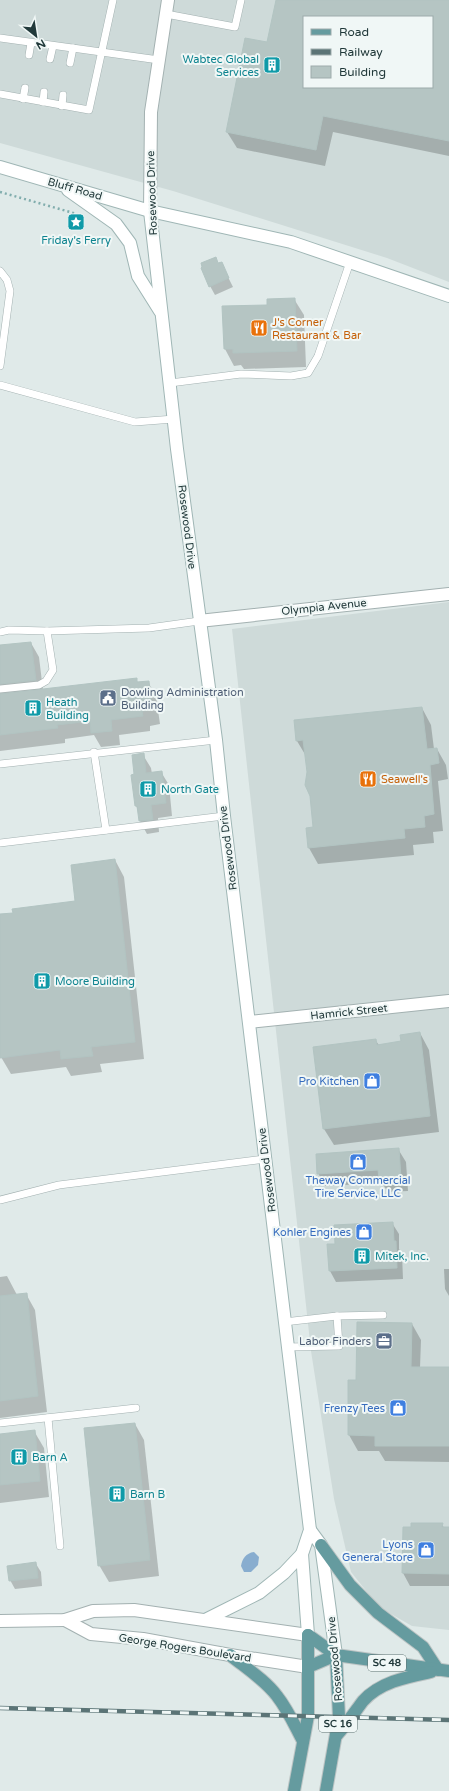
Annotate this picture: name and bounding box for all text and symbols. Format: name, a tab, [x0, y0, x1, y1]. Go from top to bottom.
north arrow	[16, 16, 56, 56]
legend	[303, 16, 433, 88]
text: Road	[339, 25, 369, 39]
text: N	[34, 36, 48, 52]
text: Railway	[339, 45, 383, 59]
place label: Wabtec Global Services	[183, 53, 259, 79]
building icon: Wabtec Global Services	[262, 55, 282, 75]
text: Building	[339, 65, 386, 79]
street label: Rosewood Drive	[144, 150, 160, 236]
street label: Bluff Road	[46, 175, 104, 203]
place icon: Friday's Ferry	[66, 212, 86, 232]
place label: Friday's Ferry	[41, 234, 111, 247]
place label: J's Corner Restaurant & Bar	[272, 316, 362, 342]
restaurant icon: J's Corner Restaurant & Bar	[249, 318, 269, 338]
street label: Rosewood Drive	[175, 484, 199, 570]
street label: Olympia Avenue	[281, 596, 367, 618]
place label: Dowling Administration Building	[121, 686, 244, 712]
public building icon: Dowling Administration Building	[98, 688, 118, 708]
place label: Heath Building	[46, 696, 89, 722]
building icon: Heath Building	[23, 698, 43, 718]
restaurant icon: Seawell's	[358, 769, 378, 789]
place label: Seawell's	[381, 773, 428, 786]
building icon: North Gate	[138, 779, 158, 799]
place label: North Gate	[161, 783, 219, 796]
street label: Rosewood Drive	[216, 805, 240, 891]
building icon: Moore Building	[32, 971, 52, 991]
place label: Moore Building	[55, 975, 135, 988]
street label: Hamrick Street	[310, 1001, 388, 1023]
shop icon: Pro Kitchen	[362, 1071, 382, 1091]
place label: Pro Kitchen	[298, 1075, 359, 1088]
street label: Rosewood Drive	[255, 1127, 279, 1213]
shop icon: Theway Commercial Tire Service, LLC	[348, 1152, 368, 1172]
place label: Theway Commercial Tire Service, LLC	[305, 1174, 411, 1200]
shop icon: Kohler Engines	[354, 1222, 374, 1242]
place label: Kohler Engines	[273, 1226, 351, 1239]
building icon: Mitek, Inc.	[352, 1246, 372, 1266]
place label: Mitek, Inc.	[375, 1250, 429, 1263]
office icon: Labor Finders	[374, 1331, 394, 1351]
place label: Labor Finders	[299, 1335, 371, 1348]
shop icon: Frenzy Tees	[388, 1398, 408, 1418]
place label: Frenzy Tees	[324, 1402, 385, 1415]
building icon: Barn A	[9, 1447, 29, 1467]
place label: Barn A	[32, 1451, 68, 1464]
building icon: Barn B	[107, 1484, 127, 1504]
place label: Barn B	[130, 1488, 166, 1501]
place label: Lyons General Store	[342, 1538, 413, 1564]
shop icon: Lyons General Store	[416, 1540, 436, 1560]
street label: Rosewood Drive	[325, 1616, 345, 1702]
street label: George Rogers Boulevard	[118, 1631, 252, 1665]
road number: SC 48	[368, 1655, 406, 1671]
road number: SC 16	[319, 1716, 357, 1732]

